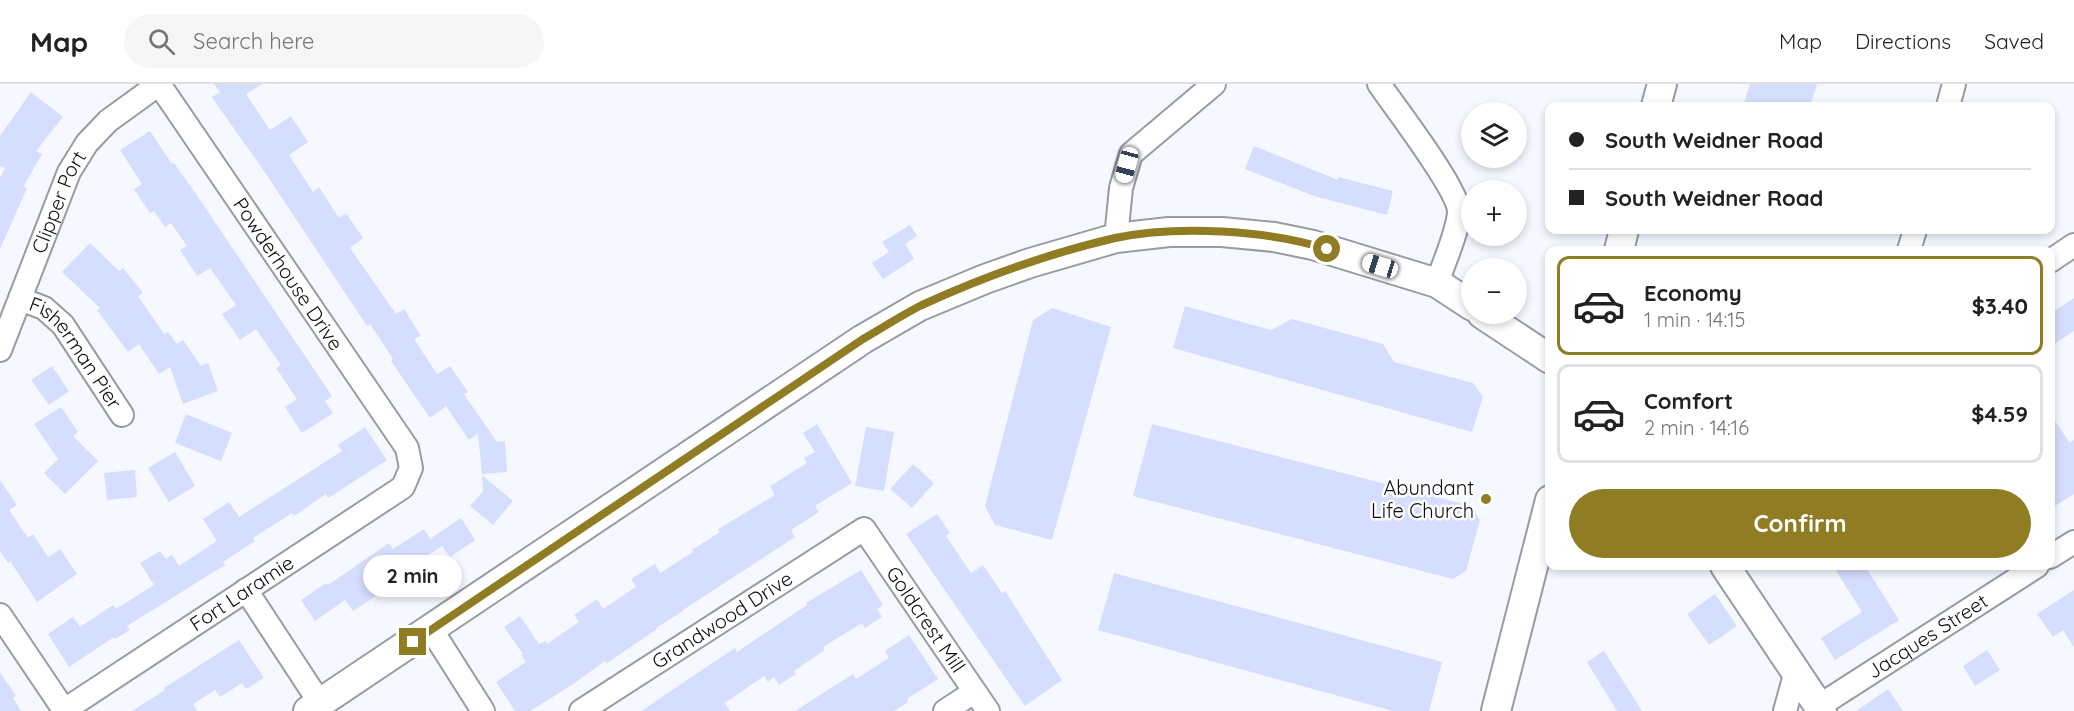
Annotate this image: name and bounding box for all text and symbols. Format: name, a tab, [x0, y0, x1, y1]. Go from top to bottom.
search box	[124, 14, 544, 68]
text: Map	[30, 24, 88, 59]
icon: search	[145, 25, 178, 58]
text: Search here	[193, 27, 315, 55]
text: Map	[1779, 28, 1822, 54]
text: Directions	[1855, 28, 1951, 54]
text: Saved	[1984, 28, 2044, 54]
map controls	[1461, 102, 1527, 324]
button: layers	[1461, 102, 1527, 168]
text: South Weidner Road	[1605, 126, 1823, 154]
car	[1114, 145, 1140, 185]
street label: Clipper Port	[26, 146, 91, 257]
button: +	[1461, 180, 1527, 246]
text: South Weidner Road	[1605, 184, 1823, 212]
street label: Powderhouse Drive	[228, 193, 349, 355]
route start	[1313, 235, 1340, 262]
car	[1360, 252, 1400, 280]
button: −	[1461, 258, 1527, 324]
icon: car	[1572, 279, 1626, 333]
text: Economy	[1644, 279, 1742, 307]
street label: Fisherman Pier	[26, 291, 128, 414]
text: $3.40	[1972, 292, 2028, 320]
text: 1 min · 14:15	[1644, 307, 1745, 332]
icon: car	[1572, 387, 1626, 441]
text: Comfort	[1644, 387, 1733, 415]
text: $4.59	[1971, 400, 2028, 428]
text: 2 min · 14:16	[1644, 415, 1749, 440]
place label: Abundant Life Church	[1371, 475, 1474, 523]
button: Confirm	[1569, 489, 2031, 558]
marker: Abundant Life Church	[1479, 492, 1493, 506]
street label: Fort Laramie	[185, 550, 298, 636]
callout: 2 min	[364, 555, 462, 597]
street label: Goldcrest Mill	[881, 561, 971, 677]
text: 2 min	[386, 563, 439, 588]
street label: Grandwood Drive	[647, 565, 797, 674]
street label: Jacques Street	[1862, 588, 1992, 684]
route end	[399, 628, 426, 655]

